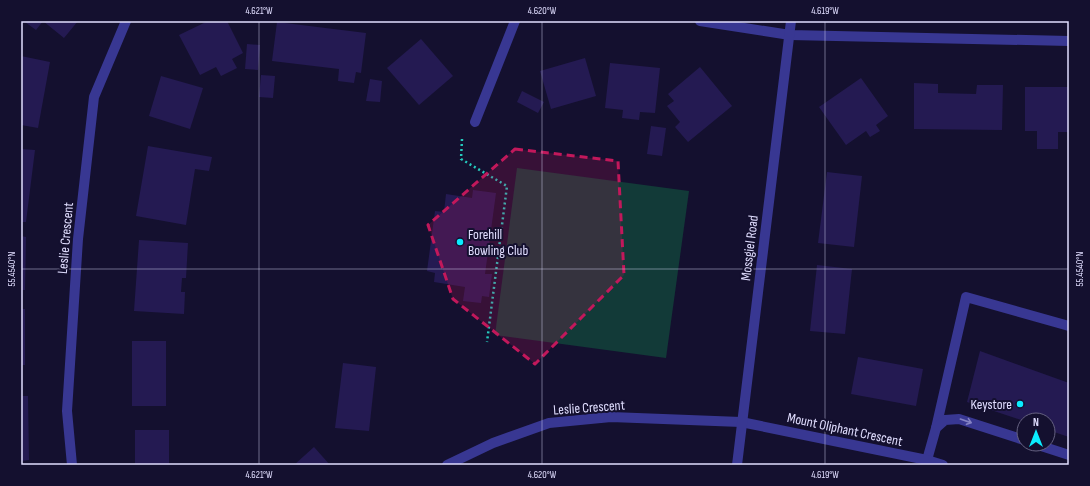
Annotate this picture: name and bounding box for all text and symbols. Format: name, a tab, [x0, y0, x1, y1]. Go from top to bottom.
text: 4.621°W	[246, 5, 273, 17]
text: 4.620°W	[528, 5, 557, 17]
text: 4.619°W	[811, 5, 839, 17]
street label: Leslie Crescent	[54, 202, 77, 275]
street label: Mossgiel Road	[737, 214, 762, 282]
place label: Forehill Bowling Club	[468, 226, 528, 259]
marker: Forehill Bowling Club	[455, 237, 465, 247]
text: 55.4540°N	[6, 252, 18, 286]
text: 55.4540°N	[1074, 252, 1086, 286]
place label: Keystore	[971, 396, 1012, 413]
street label: Leslie Crescent	[553, 397, 625, 418]
marker: Keystore	[1015, 399, 1025, 409]
street label: Mount Oliphant Crescent	[786, 409, 904, 450]
north arrow	[1016, 412, 1056, 452]
text: N	[1033, 416, 1039, 429]
one-way arrow	[960, 418, 973, 425]
text: 4.621°W	[246, 469, 273, 481]
text: 4.620°W	[528, 469, 557, 481]
text: 4.619°W	[811, 469, 839, 481]

